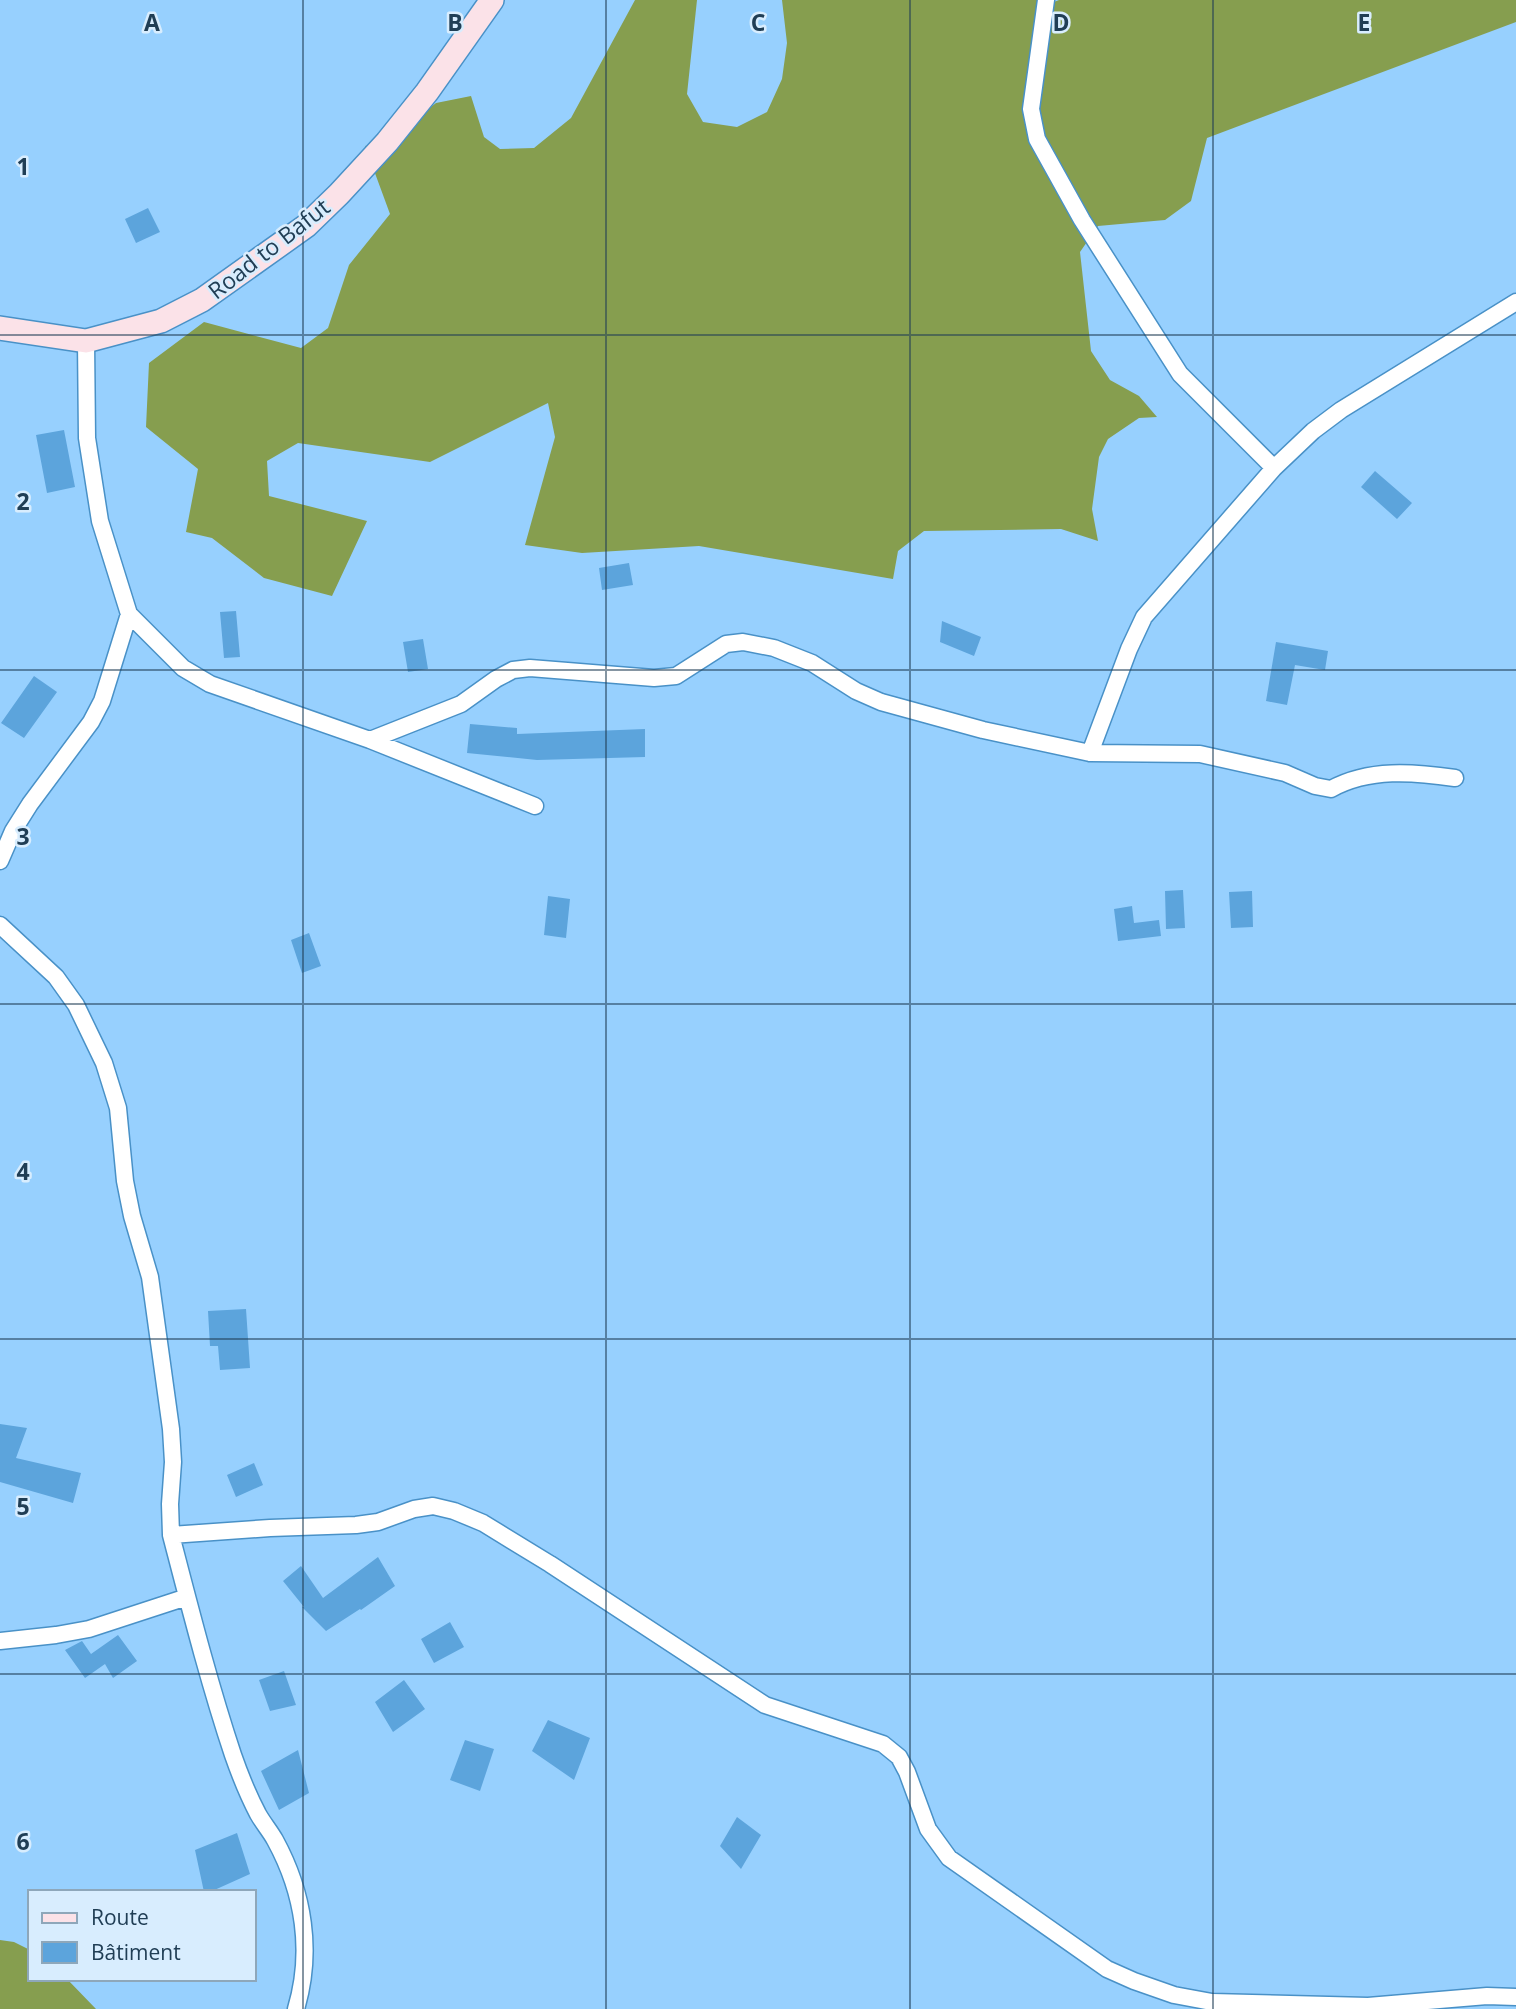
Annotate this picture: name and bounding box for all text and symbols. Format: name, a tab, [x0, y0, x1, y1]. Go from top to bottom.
text: A	[144, 6, 160, 38]
text: B	[447, 6, 463, 38]
text: C	[751, 6, 765, 38]
text: D	[1052, 6, 1070, 38]
text: E	[1358, 6, 1370, 38]
text: 1	[16, 150, 30, 182]
street label: Road to Bafut	[201, 190, 336, 306]
text: 2	[16, 485, 30, 517]
text: 3	[16, 820, 30, 852]
text: 4	[16, 1155, 30, 1187]
text: 5	[16, 1490, 30, 1522]
text: 6	[16, 1825, 30, 1857]
legend	[28, 1890, 256, 1981]
text: Route	[91, 1903, 149, 1931]
text: Bâtiment	[91, 1938, 181, 1966]

